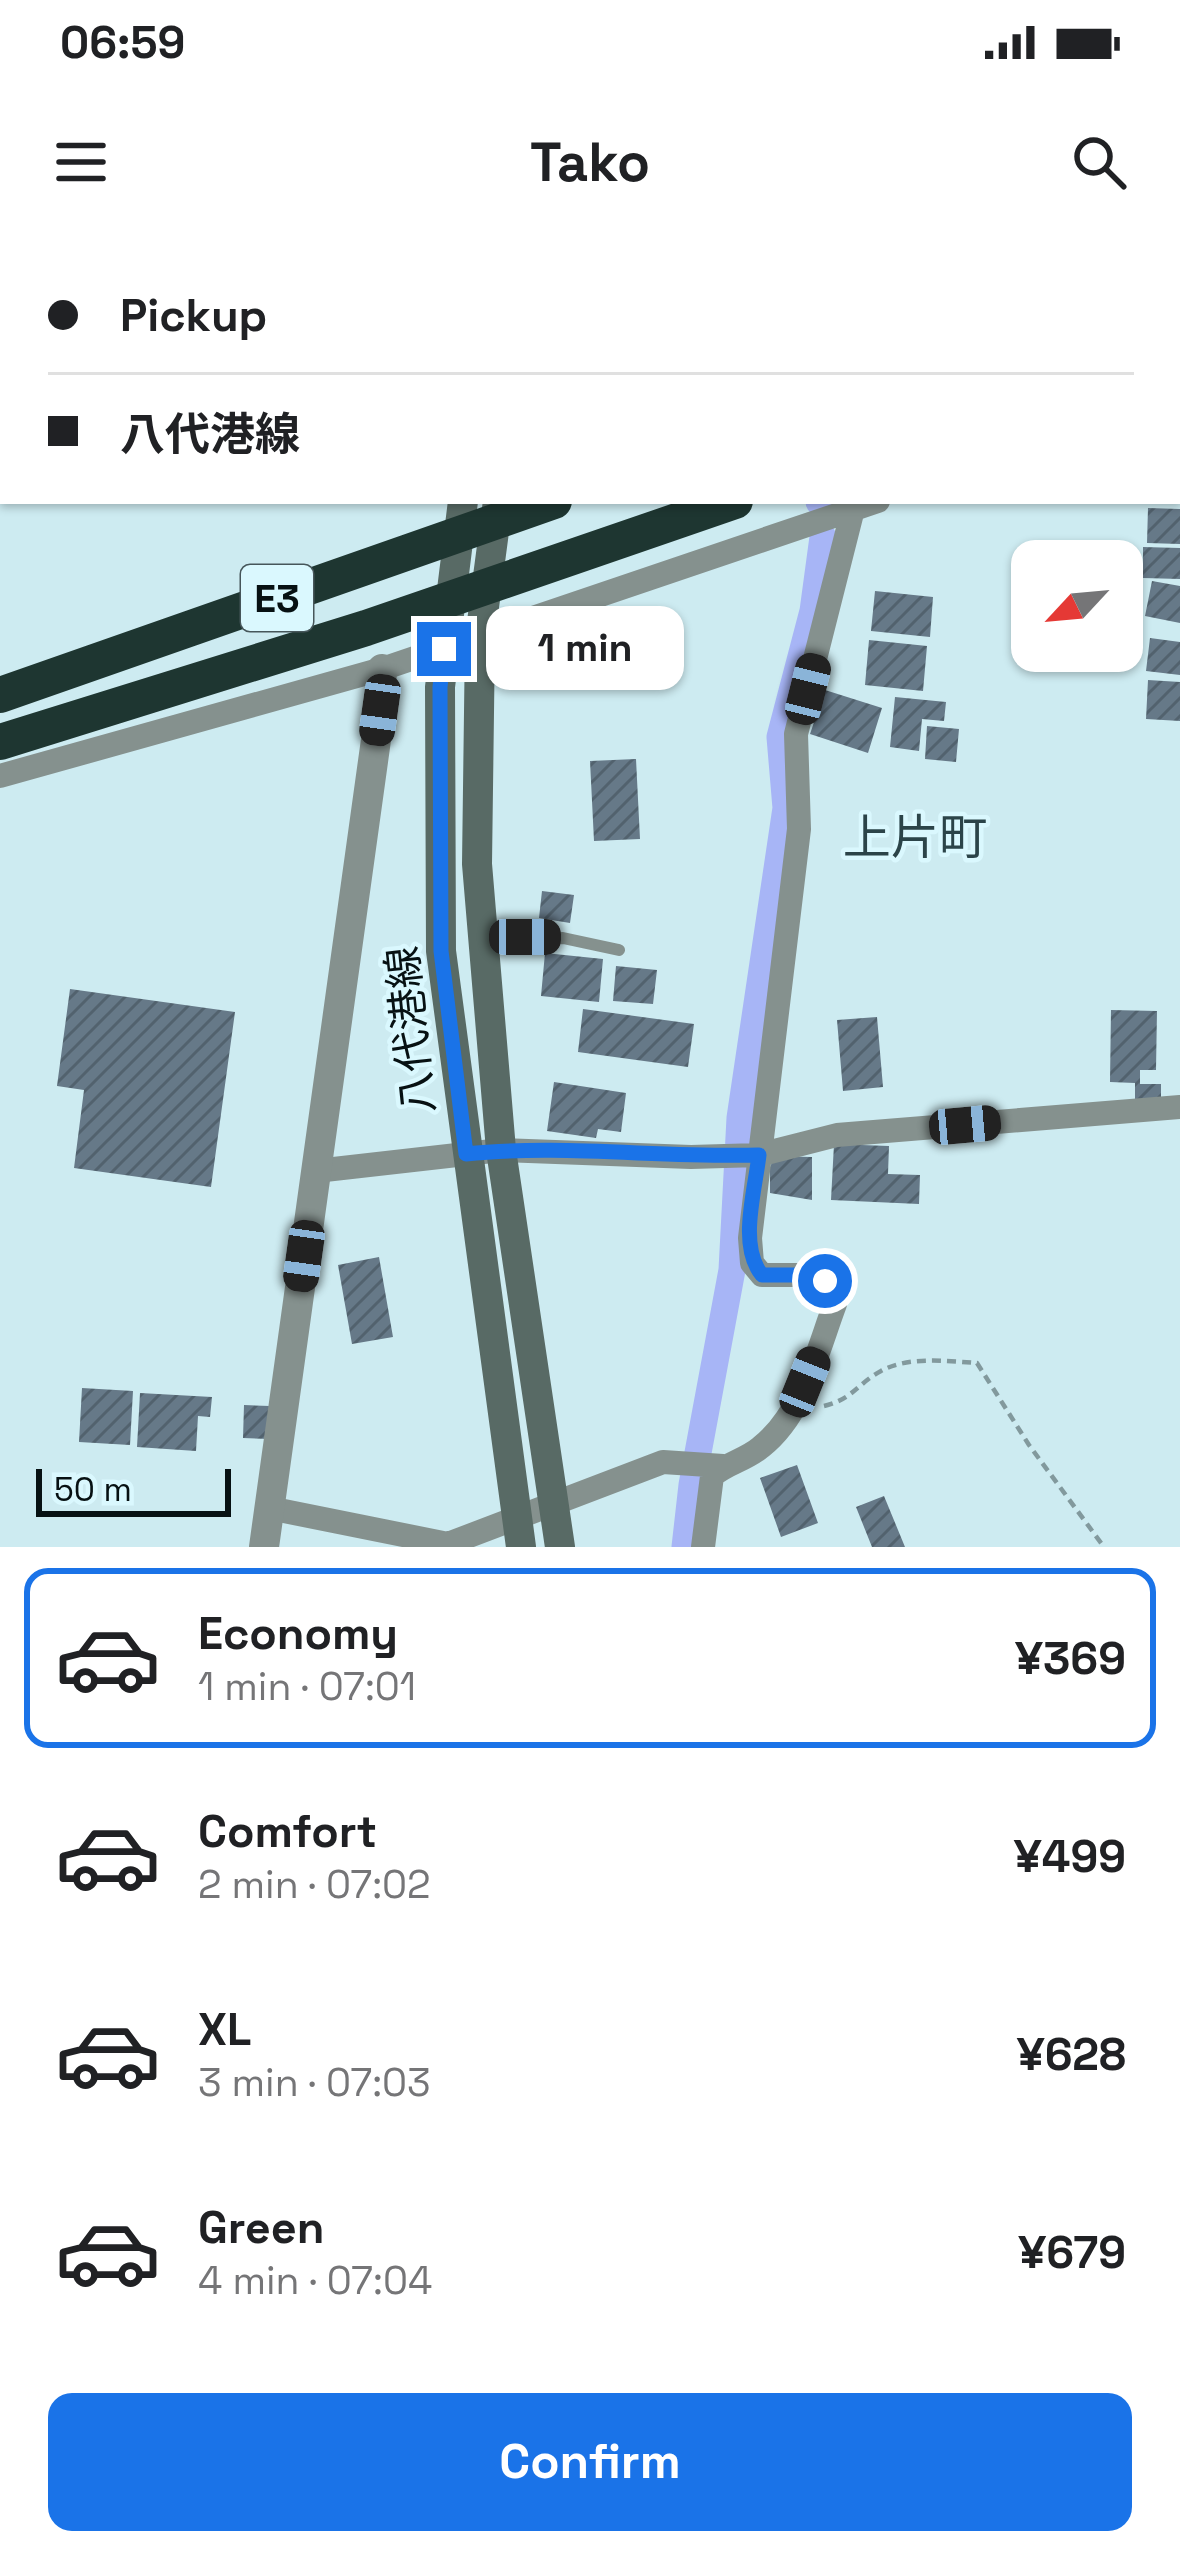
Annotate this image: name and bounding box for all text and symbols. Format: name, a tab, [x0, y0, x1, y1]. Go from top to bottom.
text: 06:59	[60, 14, 185, 71]
text: Tako	[530, 128, 650, 197]
icon: menu	[48, 129, 114, 195]
icon: search	[1066, 129, 1132, 195]
text: Pickup	[120, 287, 267, 344]
text: 八代港線	[120, 406, 300, 463]
north arrow	[1011, 540, 1143, 672]
map controls	[1011, 540, 1143, 672]
road number: E3	[241, 565, 313, 631]
callout: 1 min	[486, 607, 684, 691]
route end	[417, 622, 471, 676]
text: 1 min	[537, 623, 633, 672]
car	[782, 650, 834, 728]
car	[357, 672, 403, 748]
district label: 上片町	[843, 807, 987, 868]
car	[489, 919, 561, 955]
street label: 八代港線	[375, 944, 446, 1116]
car	[928, 1104, 1002, 1146]
car	[281, 1218, 327, 1294]
route start	[798, 1254, 852, 1308]
car	[775, 1342, 835, 1422]
scale bar	[36, 1463, 231, 1516]
text: 50 m	[54, 1469, 132, 1511]
icon: car	[54, 1604, 162, 1712]
text: Economy	[198, 1605, 398, 1662]
text: ¥369	[1015, 1630, 1126, 1687]
text: 1 min · 07:01	[198, 1662, 416, 1711]
icon: car	[54, 1802, 162, 1910]
text: Comfort	[198, 1803, 377, 1860]
text: ¥499	[1014, 1828, 1126, 1885]
text: 2 min · 07:02	[198, 1860, 431, 1909]
icon: car	[54, 2000, 162, 2108]
text: XL	[198, 2001, 251, 2058]
text: ¥628	[1017, 2026, 1126, 2083]
text: 3 min · 07:03	[198, 2058, 431, 2107]
icon: car	[54, 2198, 162, 2306]
text: Green	[198, 2199, 324, 2256]
text: ¥679	[1018, 2224, 1126, 2281]
text: 4 min · 07:04	[198, 2256, 432, 2305]
button: Confirm	[48, 2393, 1132, 2531]

